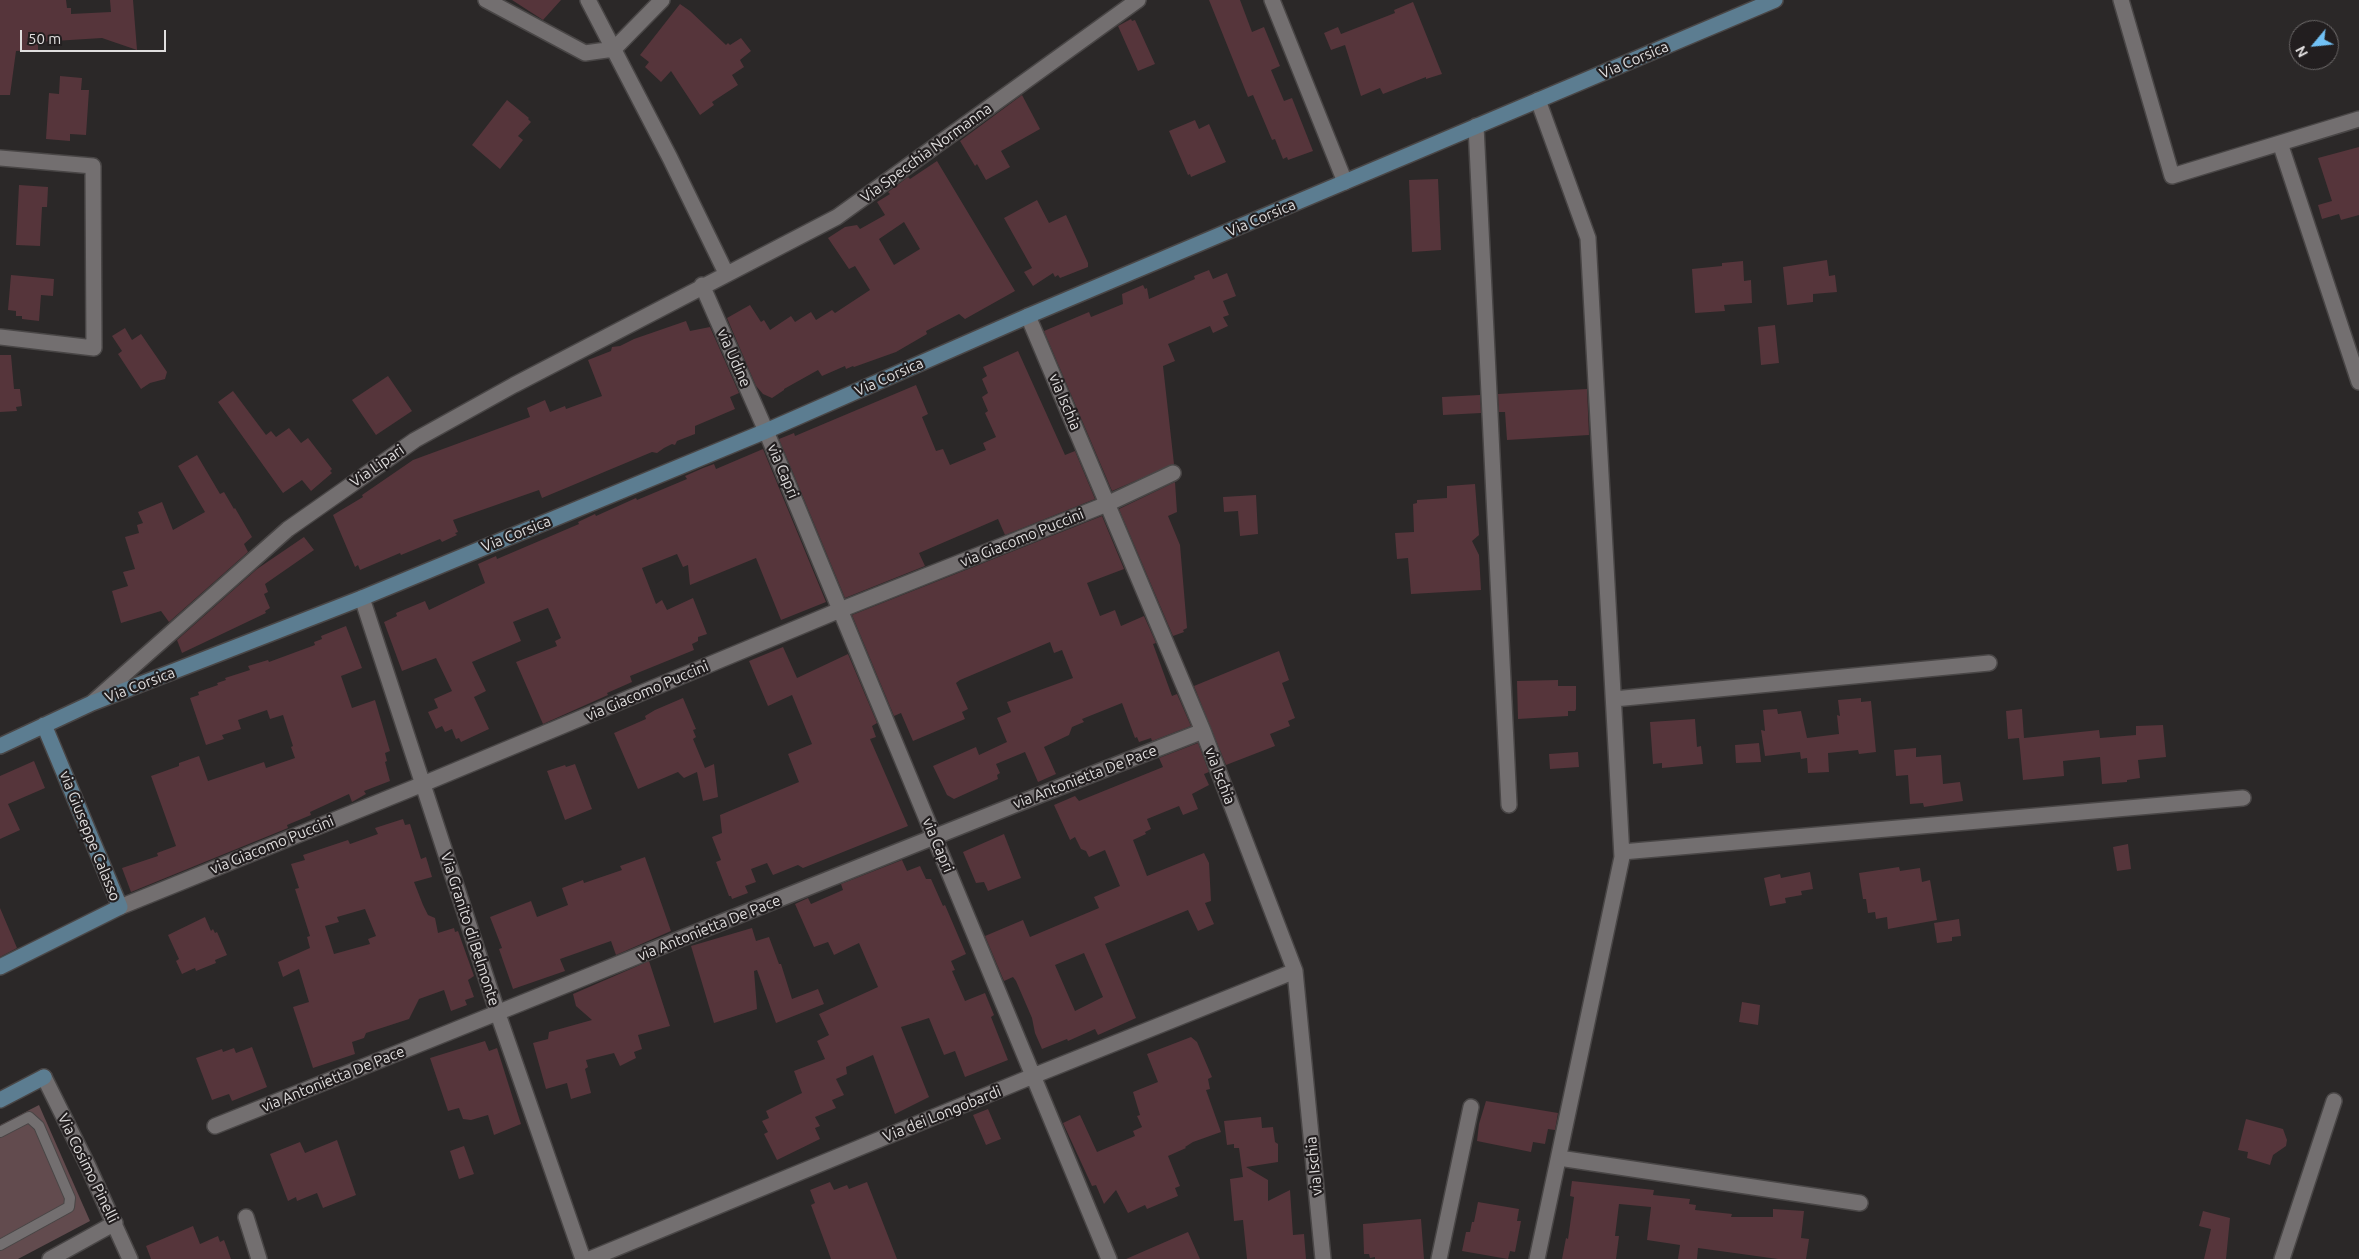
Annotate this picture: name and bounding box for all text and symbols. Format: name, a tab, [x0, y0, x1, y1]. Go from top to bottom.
scale bar	[22, 20, 169, 52]
north arrow	[2289, 20, 2339, 70]
text: 50 m	[28, 30, 61, 47]
street label: Via Corsica	[1597, 37, 1671, 83]
text: N	[2292, 43, 2311, 60]
street label: Via Specchia Normanna	[857, 99, 995, 207]
street label: Via Corsica	[1224, 195, 1298, 241]
street label: via Udine	[713, 326, 755, 390]
street label: Via Corsica	[852, 354, 926, 400]
street label: via Ischia	[1045, 371, 1085, 433]
street label: Via Lipari	[346, 441, 408, 491]
street label: via Capri	[764, 441, 802, 501]
street label: via Giacomo Puccini	[958, 505, 1086, 571]
street label: Via Corsica	[479, 512, 553, 556]
street label: via Giacomo Puccini	[583, 657, 711, 725]
street label: Via Corsica	[103, 663, 177, 707]
street label: via Antonietta De Pace	[1011, 741, 1159, 813]
street label: via Ischia	[1201, 745, 1239, 807]
street label: via Giuseppe Calasso	[56, 768, 124, 904]
street label: via Giacomo Puccini	[208, 812, 336, 878]
street label: via Capri	[919, 815, 957, 875]
street label: Via Granito di Belmonte	[437, 850, 503, 1008]
street label: via Antonietta De Pace	[635, 891, 783, 965]
street label: via Antonietta De Pace	[259, 1042, 407, 1116]
street label: Via dei Longobardi	[880, 1082, 1004, 1146]
street label: Via Cosimo Pinelli	[54, 1111, 122, 1225]
street label: via Ischia	[1302, 1136, 1326, 1196]

